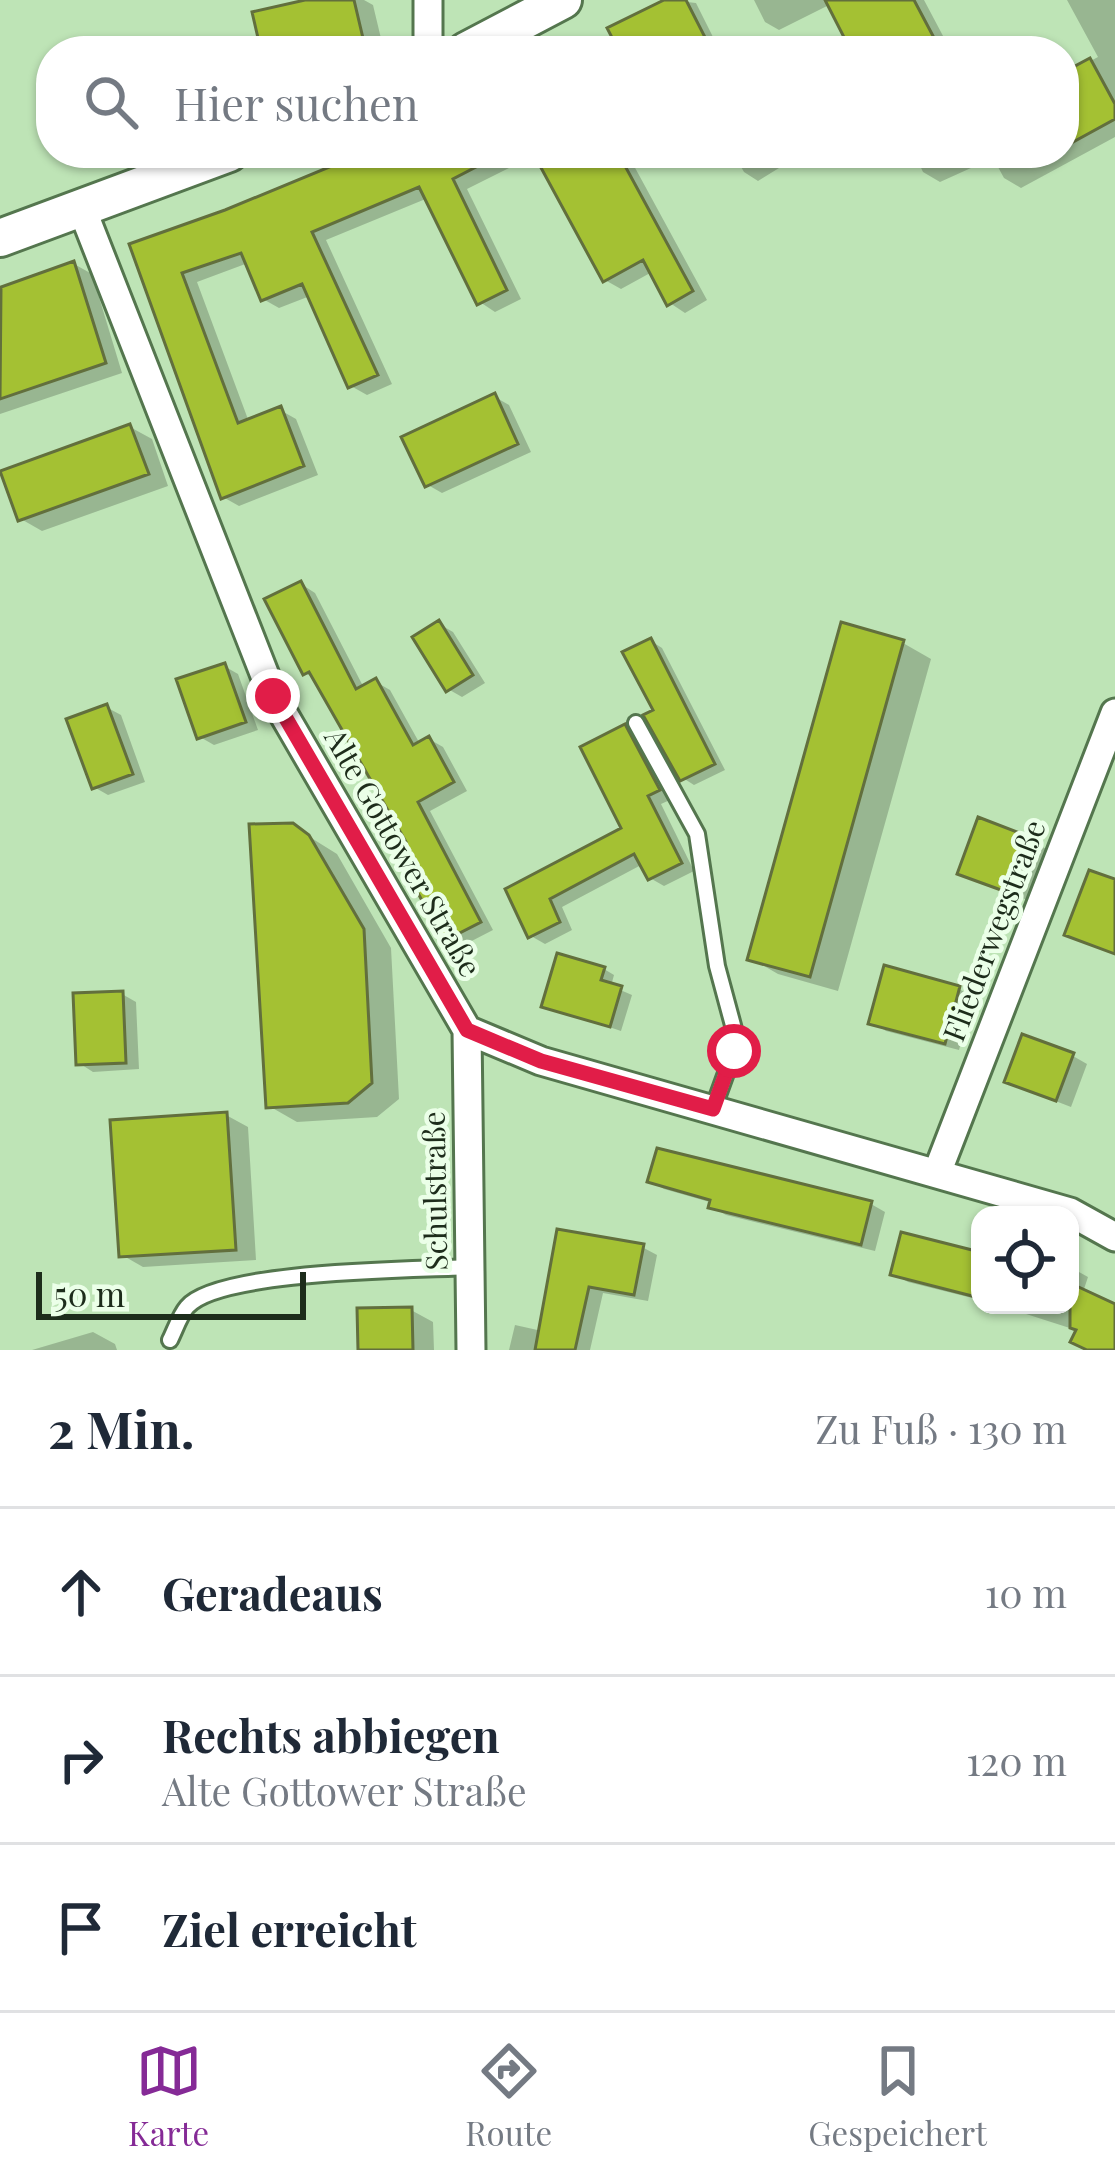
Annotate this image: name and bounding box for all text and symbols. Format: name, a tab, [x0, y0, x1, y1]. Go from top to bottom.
search box	[36, 36, 1079, 168]
icon: search	[78, 69, 144, 135]
text: Hier suchen	[174, 72, 419, 132]
route end	[246, 669, 300, 723]
street label: Alte Gottower Straße	[316, 720, 491, 983]
street label: Fliederwegstraße	[933, 814, 1054, 1047]
route start	[707, 1024, 761, 1078]
street label: Schulstraße	[413, 1111, 455, 1271]
map controls	[971, 1206, 1079, 1314]
button: locate	[971, 1206, 1079, 1314]
scale bar	[36, 1266, 306, 1319]
text: 50 m	[54, 1271, 125, 1315]
text: 2 Min.	[48, 1394, 194, 1462]
text: Zu Fuß · 130 m	[815, 1402, 1067, 1454]
icon: ahead	[48, 1559, 114, 1625]
text: Geradeaus	[162, 1562, 383, 1622]
text: 10 m	[985, 1566, 1067, 1618]
text: Rechts abbiegen	[162, 1704, 500, 1764]
icon: right	[48, 1727, 114, 1793]
text: 120 m	[966, 1734, 1067, 1786]
text: Alte Gottower Straße	[162, 1764, 527, 1816]
icon: arrive	[48, 1895, 114, 1961]
text: Ziel erreicht	[162, 1898, 417, 1958]
tab: Karte	[128, 2038, 209, 2154]
tab: Route	[465, 2038, 552, 2154]
tab: Gespeichert	[808, 2038, 987, 2154]

